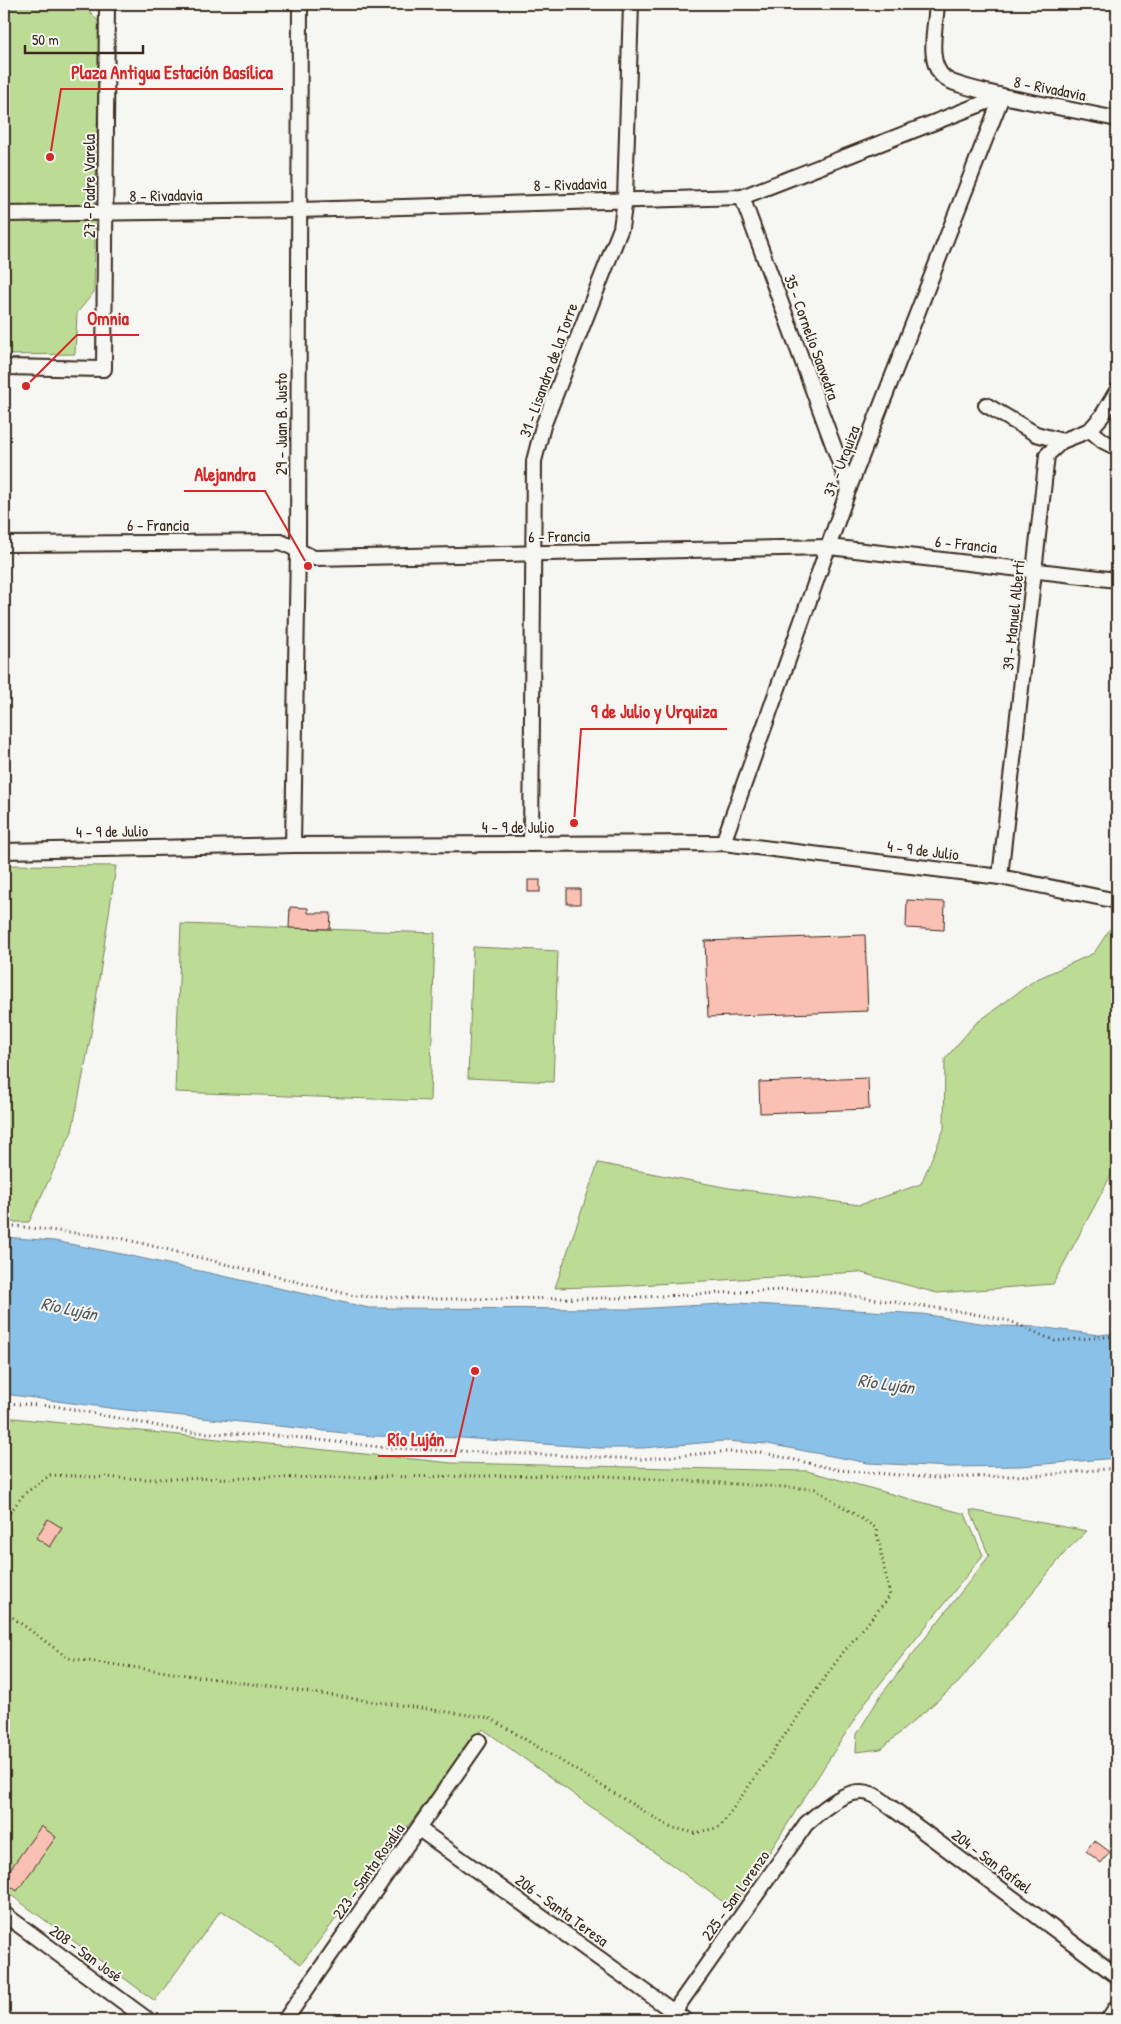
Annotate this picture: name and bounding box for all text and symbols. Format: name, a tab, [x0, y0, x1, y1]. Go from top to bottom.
scale bar	[25, 22, 142, 54]
text: 50 m	[32, 29, 59, 50]
callout: Plaza Antigua Estación Basílica	[61, 56, 283, 89]
text: Plaza Antigua Estación Basílica	[71, 60, 274, 86]
street label: 8 - Rivadavia	[1012, 70, 1088, 106]
street label: 27 - Padre Varela	[78, 134, 100, 238]
street label: 8 - Rivadavia	[533, 172, 607, 196]
street label: 8 - Rivadavia	[129, 183, 203, 207]
street label: 35 - Cornelio Saavedra	[779, 271, 845, 403]
street label: 31 - Lisandro de la Torre	[513, 299, 583, 440]
callout: Omnia	[77, 302, 139, 335]
text: Omnia	[87, 306, 130, 331]
street label: 29 - Juan B. Justo	[270, 372, 292, 475]
street label: 37 - Urquiza	[817, 422, 865, 500]
callout: Alejandra	[184, 458, 265, 491]
text: Alejandra	[194, 462, 257, 487]
street label: 6 - Francia	[127, 514, 189, 536]
street label: 6 - Francia	[528, 524, 590, 548]
street label: 6 - Francia	[934, 530, 998, 558]
street label: 39 - Manuel Alberti	[996, 559, 1030, 671]
callout: 9 de Julio y Urquiza	[581, 696, 727, 729]
text: 9 de Julio y Urquiza	[591, 699, 718, 725]
street label: 4 - 9 de Julio	[482, 816, 555, 838]
street label: 4 - 9 de Julio	[76, 819, 149, 843]
street label: 4 - 9 de Julio	[886, 835, 961, 865]
water label: Río Luján	[39, 1290, 101, 1327]
water label: Río Luján	[856, 1367, 918, 1400]
callout: Río Luján	[378, 1423, 455, 1456]
text: Río Luján	[388, 1427, 444, 1452]
street label: 223 - Santa Rosalía	[327, 1819, 409, 1923]
street label: 204 - San Rafael	[947, 1824, 1037, 1899]
street label: 225 - San Lorenzo	[696, 1845, 775, 1945]
street label: 206 - Santa Teresa	[511, 1869, 613, 1951]
street label: 208 - San José	[45, 1919, 127, 1987]

